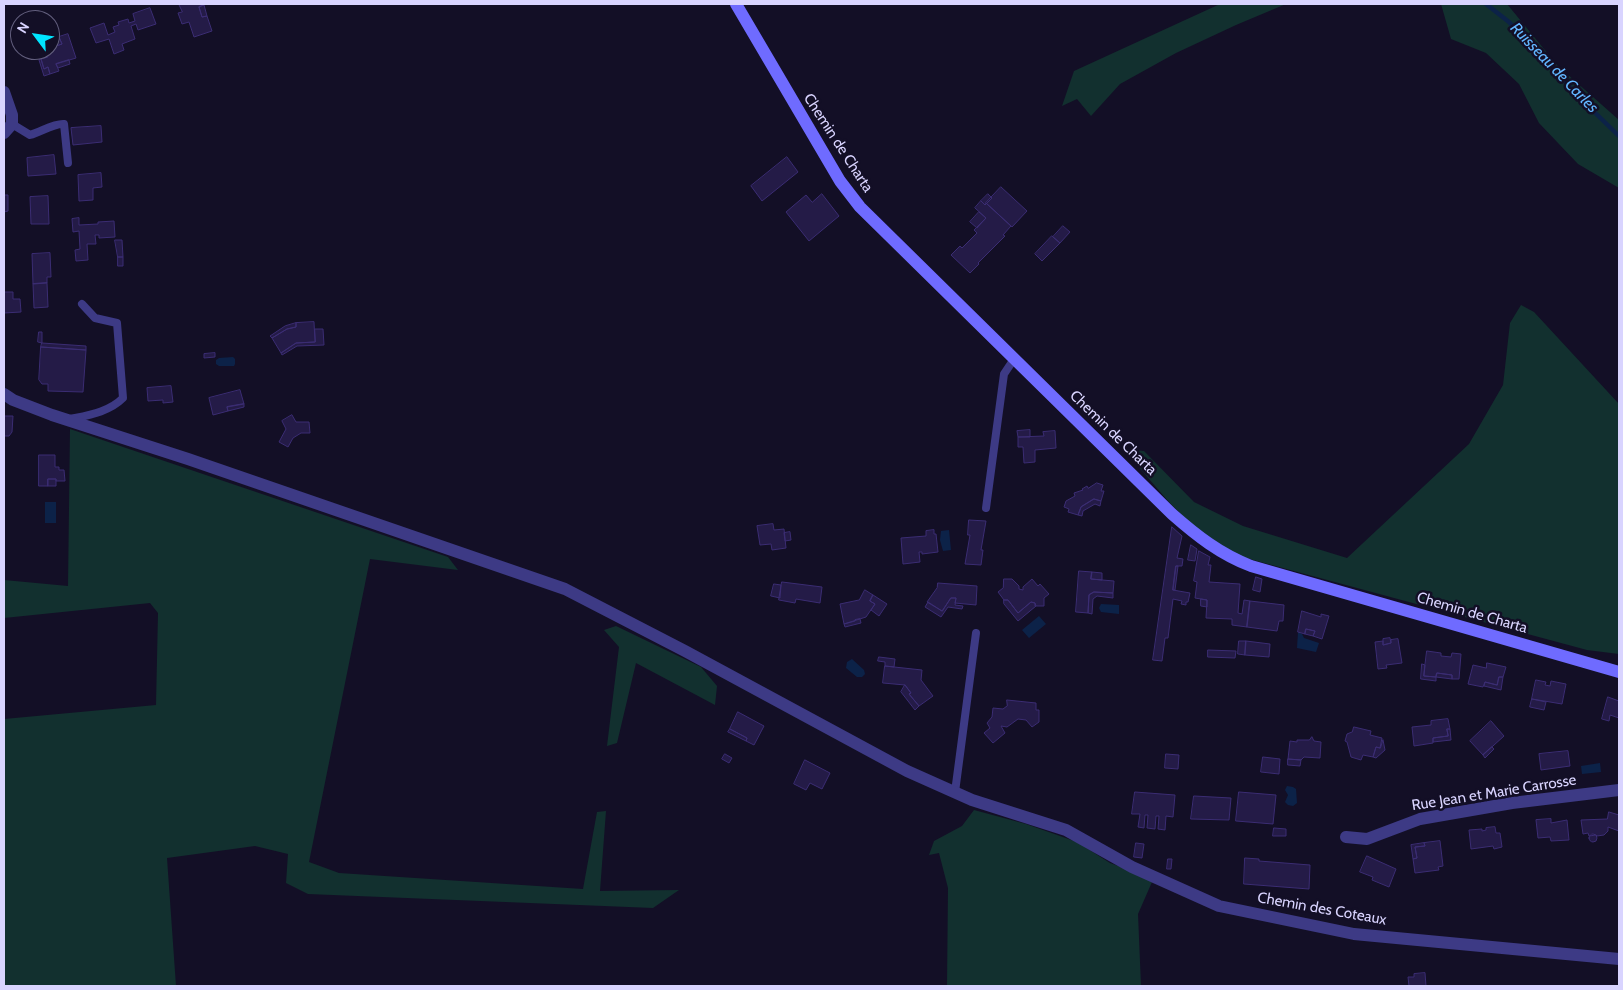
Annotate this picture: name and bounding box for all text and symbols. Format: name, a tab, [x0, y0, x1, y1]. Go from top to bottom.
north arrow	[10, 10, 60, 60]
text: N	[13, 19, 33, 37]
water label: Ruisseau de Carles	[1506, 19, 1602, 117]
street label: Chemin de Charta	[799, 90, 877, 196]
street label: Chemin de Charta	[1066, 387, 1160, 479]
street label: Chemin de Charta	[1415, 589, 1529, 637]
street label: Rue Jean et Marie Carrosse	[1410, 771, 1578, 815]
street label: Chemin des Coteaux	[1256, 889, 1388, 929]

